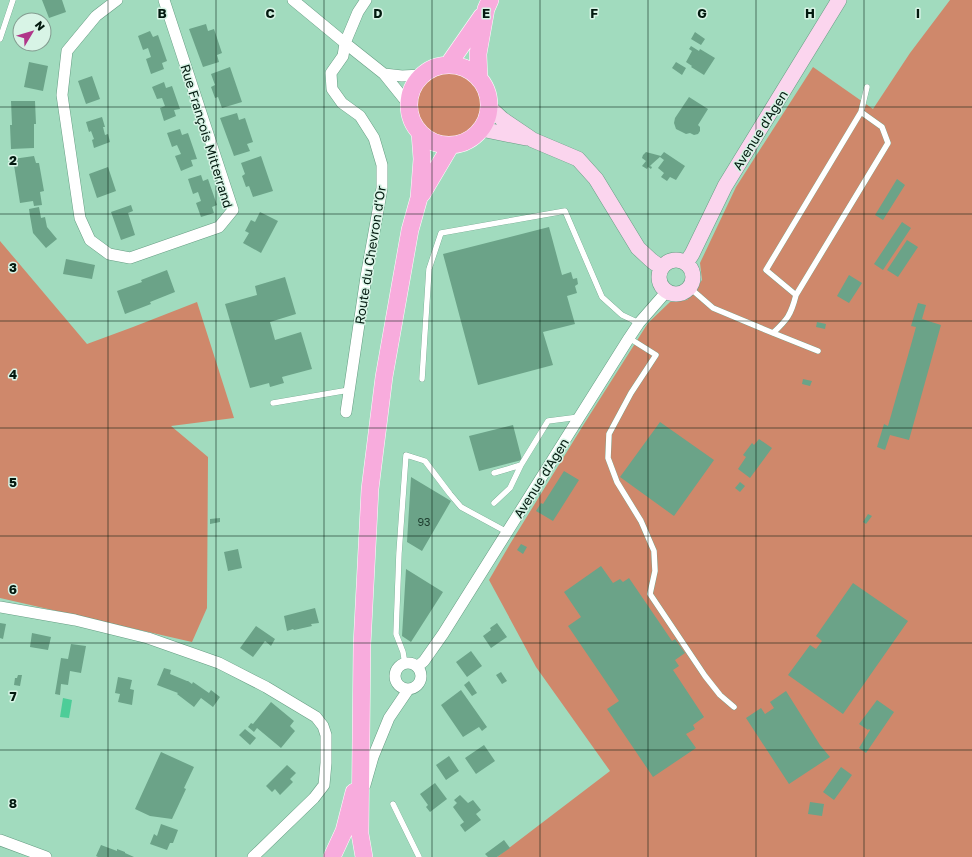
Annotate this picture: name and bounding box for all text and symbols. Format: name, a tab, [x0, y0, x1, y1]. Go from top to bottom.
text: B	[157, 5, 167, 21]
text: C	[265, 5, 275, 21]
text: D	[373, 5, 383, 21]
text: E	[482, 5, 490, 21]
text: F	[590, 5, 598, 21]
text: G	[697, 5, 707, 21]
text: H	[805, 5, 815, 21]
text: I	[916, 5, 920, 21]
north arrow	[12, 12, 52, 52]
text: N	[33, 18, 48, 33]
street label: Rue François Mitterrand	[177, 62, 237, 210]
street label: Avenue d'Agen	[729, 87, 791, 173]
text: 2	[9, 152, 17, 168]
street label: Route du Chevron d'Or	[351, 184, 389, 326]
text: 3	[9, 259, 17, 275]
text: 4	[9, 366, 17, 382]
street label: Avenue d'Agen	[510, 435, 572, 521]
text: 5	[9, 474, 17, 490]
house number: 93	[417, 515, 431, 528]
text: 6	[9, 581, 17, 597]
text: 7	[9, 688, 17, 704]
text: 8	[9, 795, 17, 811]

